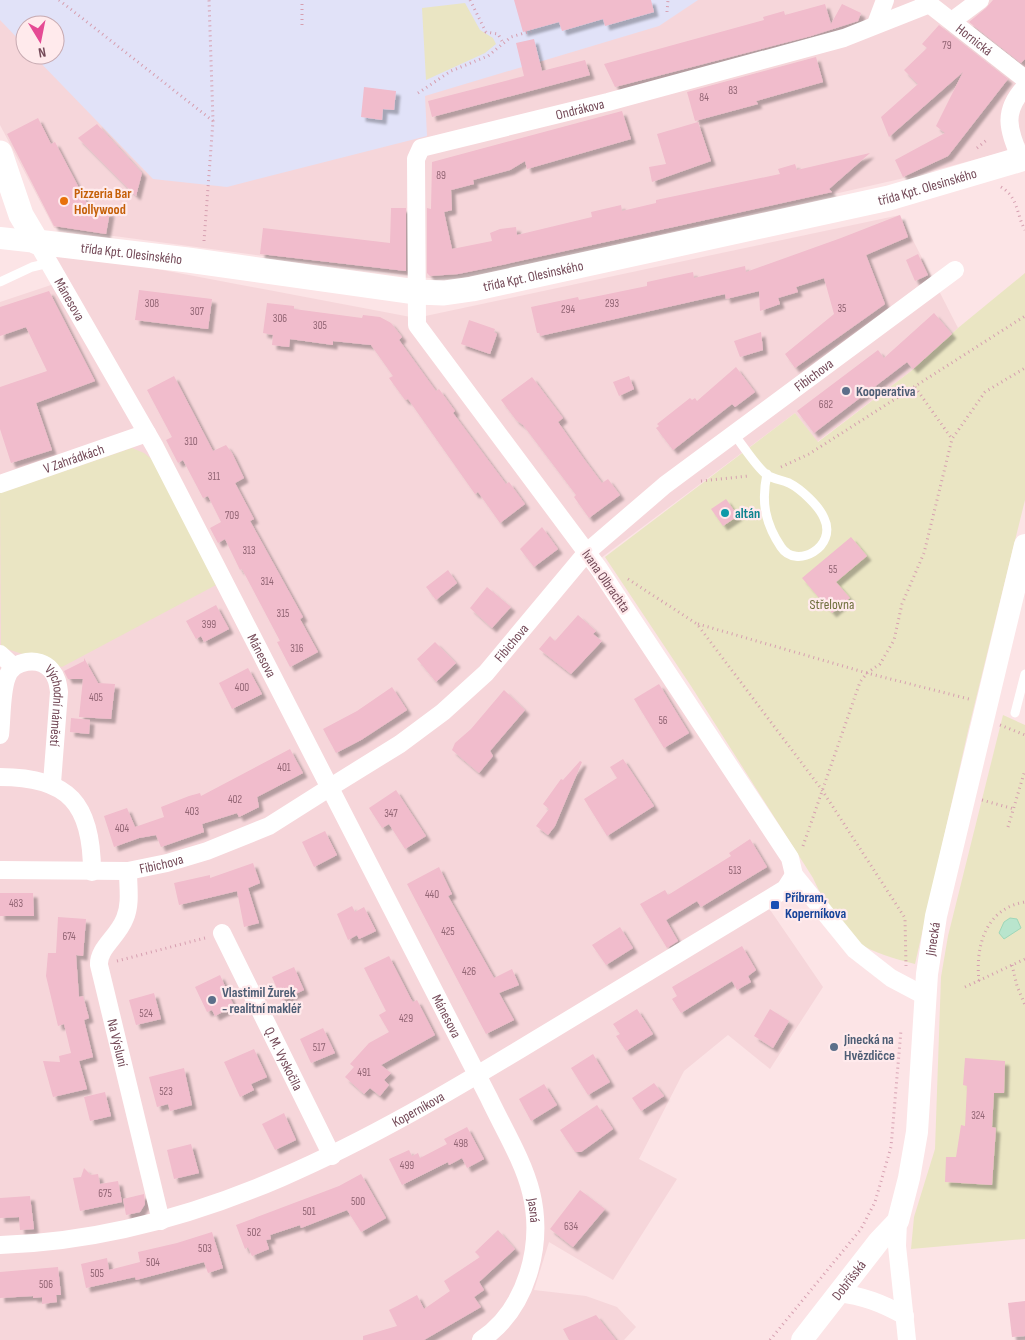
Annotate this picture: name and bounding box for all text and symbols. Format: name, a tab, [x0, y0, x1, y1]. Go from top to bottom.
north arrow	[15, 15, 65, 65]
street label: Hornická	[953, 20, 996, 59]
house number: 79	[942, 39, 952, 52]
text: N	[37, 43, 47, 61]
house number: 83	[728, 84, 738, 97]
house number: 84	[699, 91, 709, 104]
street label: Ondrákova	[554, 95, 606, 123]
street label: třída Kpt. Olesinského	[876, 164, 979, 209]
house number: 89	[436, 169, 446, 182]
place label: Pizzeria Bar Hollywood	[74, 185, 132, 218]
marker: Pizzeria Bar Hollywood	[58, 195, 70, 207]
street label: třída Kpt. Olesinského	[80, 239, 183, 268]
street label: třída Kpt. Olesinského	[481, 256, 585, 295]
street label: Mánesova	[51, 275, 89, 324]
house number: 308	[145, 297, 159, 310]
house number: 293	[605, 297, 619, 310]
house number: 35	[837, 302, 847, 315]
house number: 294	[561, 303, 575, 316]
house number: 307	[190, 305, 205, 318]
house number: 306	[273, 312, 287, 325]
house number: 305	[313, 319, 327, 332]
street label: Fibichova	[791, 355, 836, 395]
place label: Kooperativa	[856, 383, 916, 400]
marker: Kooperativa	[840, 385, 852, 397]
house number: 682	[819, 398, 834, 411]
house number: 310	[184, 435, 198, 448]
street label: V Zahrádkách	[41, 440, 106, 477]
house number: 311	[208, 470, 220, 483]
place label: altán	[735, 505, 760, 522]
marker: altán	[719, 507, 731, 519]
house number: 709	[225, 509, 239, 522]
house number: 313	[242, 544, 256, 557]
street label: Ivana Olbrachta	[578, 546, 634, 616]
house number: 55	[829, 563, 837, 576]
house number: 314	[260, 575, 274, 588]
park label: Střelovna	[810, 596, 854, 613]
house number: 315	[277, 607, 289, 620]
house number: 399	[202, 618, 216, 631]
street label: Fibichova	[490, 620, 532, 665]
street label: Mánesova	[244, 631, 280, 680]
house number: 316	[290, 642, 304, 655]
street label: Východní náměstí	[41, 660, 67, 748]
house number: 400	[235, 681, 249, 694]
house number: 405	[89, 691, 103, 704]
house number: 56	[658, 714, 668, 727]
house number: 401	[277, 761, 291, 774]
house number: 402	[228, 793, 242, 806]
house number: 403	[185, 805, 199, 818]
house number: 347	[384, 807, 398, 820]
house number: 404	[115, 822, 129, 835]
street label: Fibichova	[138, 850, 185, 877]
house number: 513	[729, 864, 742, 877]
house number: 440	[425, 888, 439, 901]
place label: Příbram, Koperníkova	[785, 889, 846, 922]
house number: 483	[9, 897, 23, 910]
marker: Příbram, Koperníkova	[769, 899, 781, 911]
street label: Jinecká	[921, 921, 943, 958]
house number: 425	[441, 925, 455, 938]
house number: 674	[62, 930, 76, 943]
house number: 426	[462, 965, 476, 978]
place label: Vlastimil Žurek - realitní makléř	[222, 984, 302, 1017]
street label: Mánesova	[429, 991, 465, 1041]
marker: Vlastimil Žurek - realitní makléř	[206, 994, 218, 1006]
house number: 524	[139, 1007, 153, 1020]
house number: 429	[399, 1012, 413, 1025]
street label: Na Výsluní	[104, 1017, 132, 1069]
street label: Q. M. Vyskočila	[261, 1024, 307, 1093]
place label: Jinecká na Hvězdičce	[843, 1031, 895, 1064]
house number: 517	[313, 1041, 326, 1054]
marker: Jinecká na Hvězdičce	[828, 1041, 840, 1053]
house number: 491	[357, 1066, 371, 1079]
house number: 523	[159, 1085, 173, 1098]
street label: Koperníkova	[389, 1088, 447, 1130]
house number: 324	[971, 1109, 985, 1122]
house number: 498	[454, 1137, 468, 1150]
house number: 499	[400, 1159, 414, 1172]
house number: 675	[98, 1187, 112, 1200]
house number: 500	[351, 1195, 365, 1208]
street label: Jasná	[524, 1196, 544, 1223]
house number: 501	[302, 1205, 316, 1218]
house number: 634	[564, 1220, 578, 1233]
house number: 502	[247, 1226, 261, 1239]
house number: 503	[198, 1242, 212, 1255]
house number: 504	[146, 1256, 160, 1269]
street label: Dobříšská	[828, 1257, 869, 1303]
house number: 505	[90, 1267, 104, 1280]
house number: 506	[39, 1278, 53, 1291]

